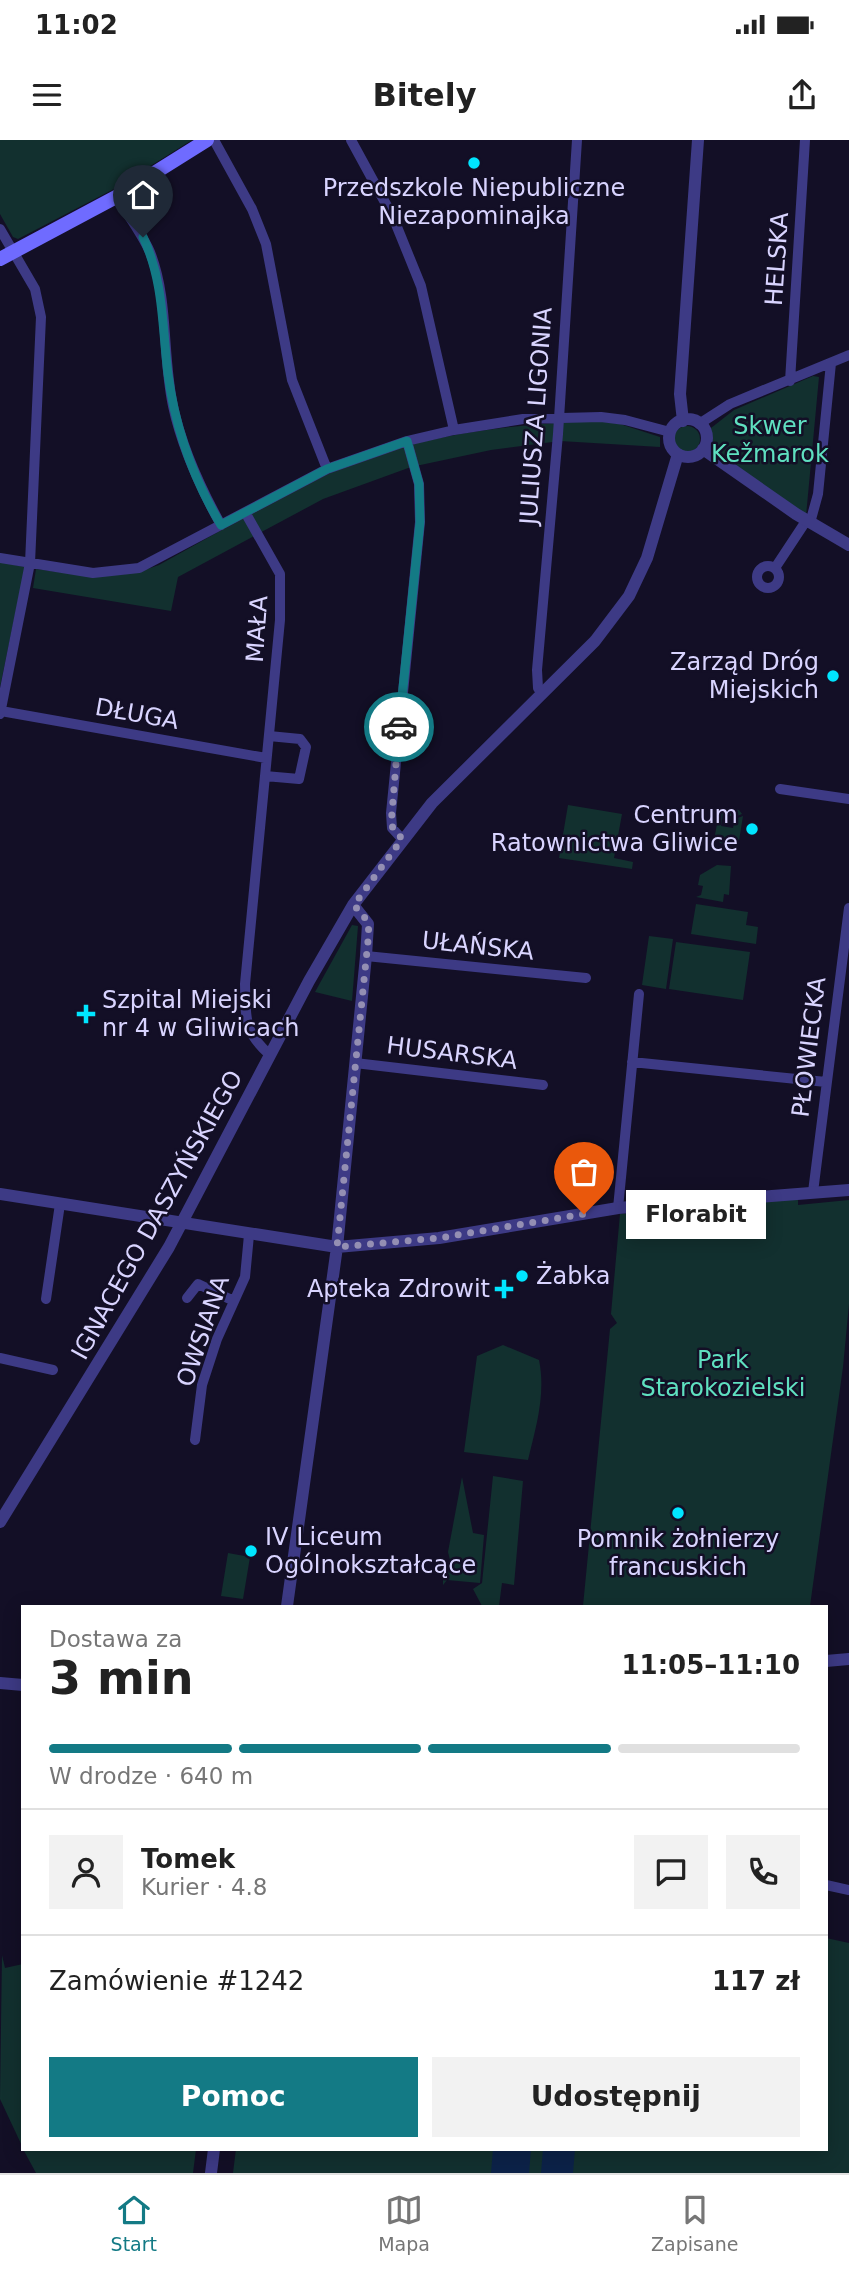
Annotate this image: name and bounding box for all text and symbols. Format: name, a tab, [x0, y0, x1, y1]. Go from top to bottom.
text: 11:02	[35, 10, 118, 40]
icon: menu	[28, 76, 66, 114]
text: Bitely	[372, 76, 477, 114]
icon: share	[783, 76, 821, 114]
marker: Przedszkole Niepubliczne Niezapominajka	[466, 155, 482, 171]
pin	[113, 165, 173, 237]
place label: Przedszkole Niepubliczne Niezapominajka	[323, 174, 625, 230]
icon: home	[124, 176, 162, 214]
street label: HELSKA	[760, 211, 794, 307]
street label: JULIUSZA LIGONIA	[514, 306, 558, 528]
park label: Skwer Kežmarok	[711, 412, 829, 468]
street label: MAŁA	[241, 594, 273, 663]
place label: Zarząd Dróg Miejskich	[670, 648, 819, 704]
marker: Zarząd Dróg Miejskich	[825, 668, 841, 684]
courier	[364, 692, 434, 762]
street label: DŁUGA	[93, 693, 182, 735]
icon: car	[380, 708, 418, 746]
place label: Centrum Ratownictwa Gliwice	[491, 801, 738, 857]
marker: Centrum Ratownictwa Gliwice	[744, 821, 760, 837]
street label: UŁAŃSKA	[421, 925, 536, 966]
street label: PŁOWIECKA	[786, 975, 832, 1119]
place label: Szpital Miejski nr 4 w Gliwicach	[102, 986, 299, 1042]
marker: Szpital Miejski nr 4 w Gliwicach	[76, 1004, 96, 1024]
street label: HUSARSKA	[385, 1031, 519, 1075]
street label: IGNACEGO DASZYŃSKIEGO	[65, 1065, 248, 1364]
pin	[554, 1142, 614, 1214]
icon: bag	[565, 1153, 603, 1191]
callout: Florabit	[626, 1190, 766, 1238]
text: Florabit	[645, 1201, 747, 1227]
place label: Żabka	[536, 1261, 611, 1290]
marker: Żabka	[514, 1268, 530, 1284]
street label: OWSIANA	[171, 1271, 235, 1390]
place label: Apteka Zdrowit	[307, 1275, 490, 1303]
marker: Apteka Zdrowit	[496, 1281, 512, 1297]
park label: Park Starokozielski	[641, 1346, 805, 1402]
marker: Pomnik żołnierzy francuskich	[670, 1505, 686, 1521]
place label: IV Liceum Ogólnokształcące	[265, 1523, 476, 1579]
place label: Pomnik żołnierzy francuskich	[577, 1525, 779, 1581]
marker: IV Liceum Ogólnokształcące	[243, 1543, 259, 1559]
text: Dostawa za	[49, 1626, 182, 1652]
text: 11:05–11:10	[621, 1650, 800, 1680]
text: 3 min	[49, 1651, 193, 1705]
text: W drodze · 640 m	[49, 1763, 253, 1789]
button: person	[49, 1835, 123, 1909]
button: chat	[634, 1835, 708, 1909]
button: phone	[726, 1835, 800, 1909]
text: Tomek	[141, 1844, 235, 1874]
text: Kurier · 4.8	[141, 1874, 267, 1900]
text: Zamówienie #1242	[49, 1966, 304, 1996]
text: 117 zł	[712, 1966, 800, 1996]
button: Pomoc	[49, 2057, 418, 2137]
button: Udostępnij	[432, 2057, 800, 2137]
tab: Start	[111, 2191, 157, 2255]
tab: Mapa	[378, 2191, 430, 2255]
tab: Zapisane	[651, 2191, 738, 2255]

